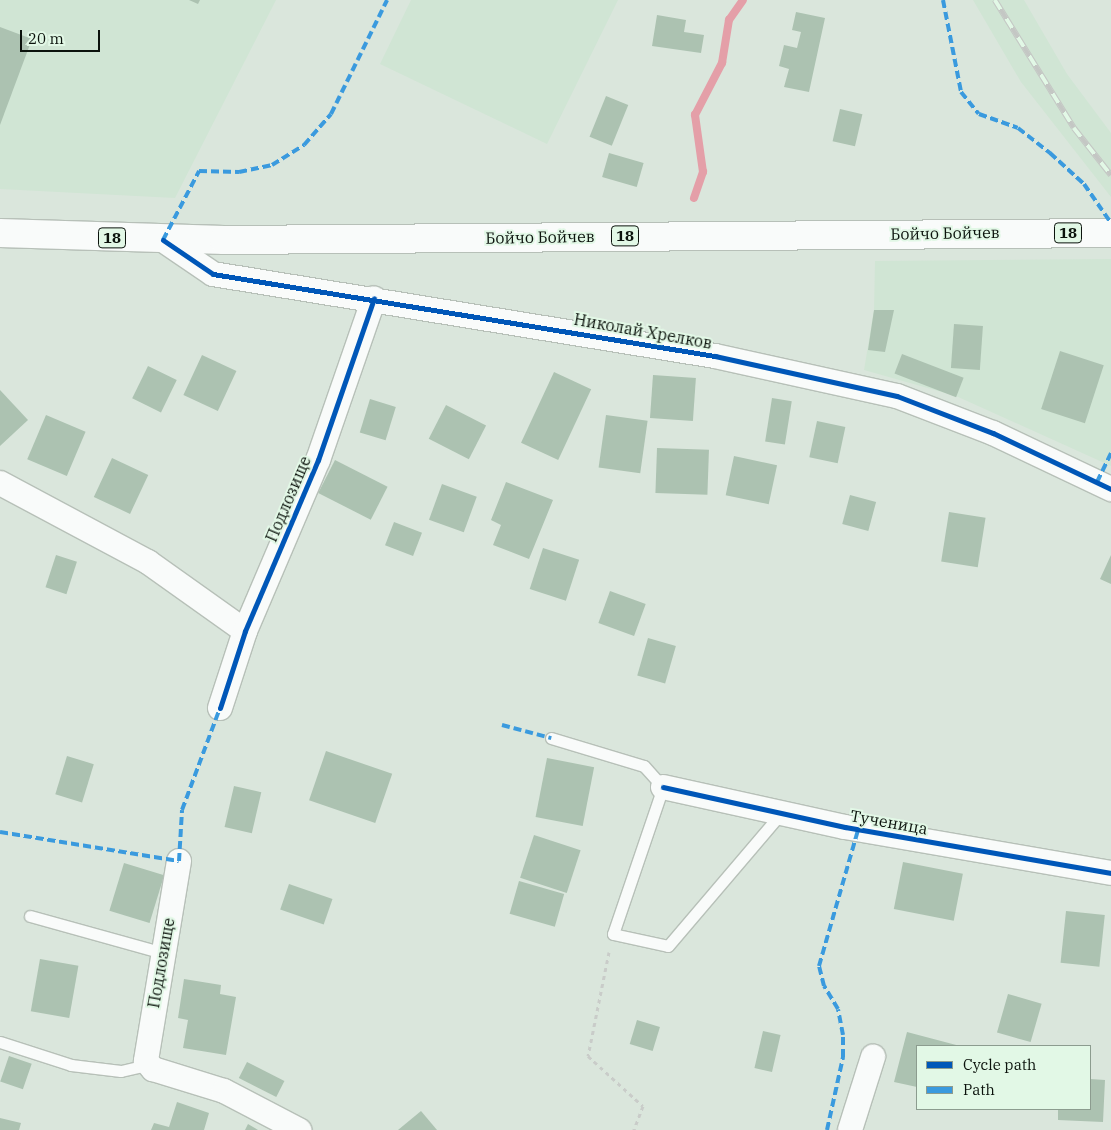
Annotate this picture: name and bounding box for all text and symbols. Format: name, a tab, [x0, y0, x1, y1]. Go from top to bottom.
scale bar	[22, 20, 102, 52]
text: 20 m	[28, 29, 64, 48]
road number: 18	[1053, 220, 1083, 246]
street label: Бойчо Бойчев	[890, 222, 1000, 244]
road number: 18	[610, 224, 640, 248]
road number: 18	[97, 226, 127, 250]
street label: Бойчо Бойчев	[485, 226, 595, 248]
street label: Николай Хрелков	[572, 309, 714, 353]
street label: Подлозище	[261, 453, 315, 545]
street label: Тученица	[849, 806, 929, 838]
street label: Подлозище	[144, 916, 178, 1010]
legend	[916, 1045, 1091, 1110]
text: Cycle path	[963, 1055, 1036, 1074]
text: Path	[963, 1080, 995, 1099]

